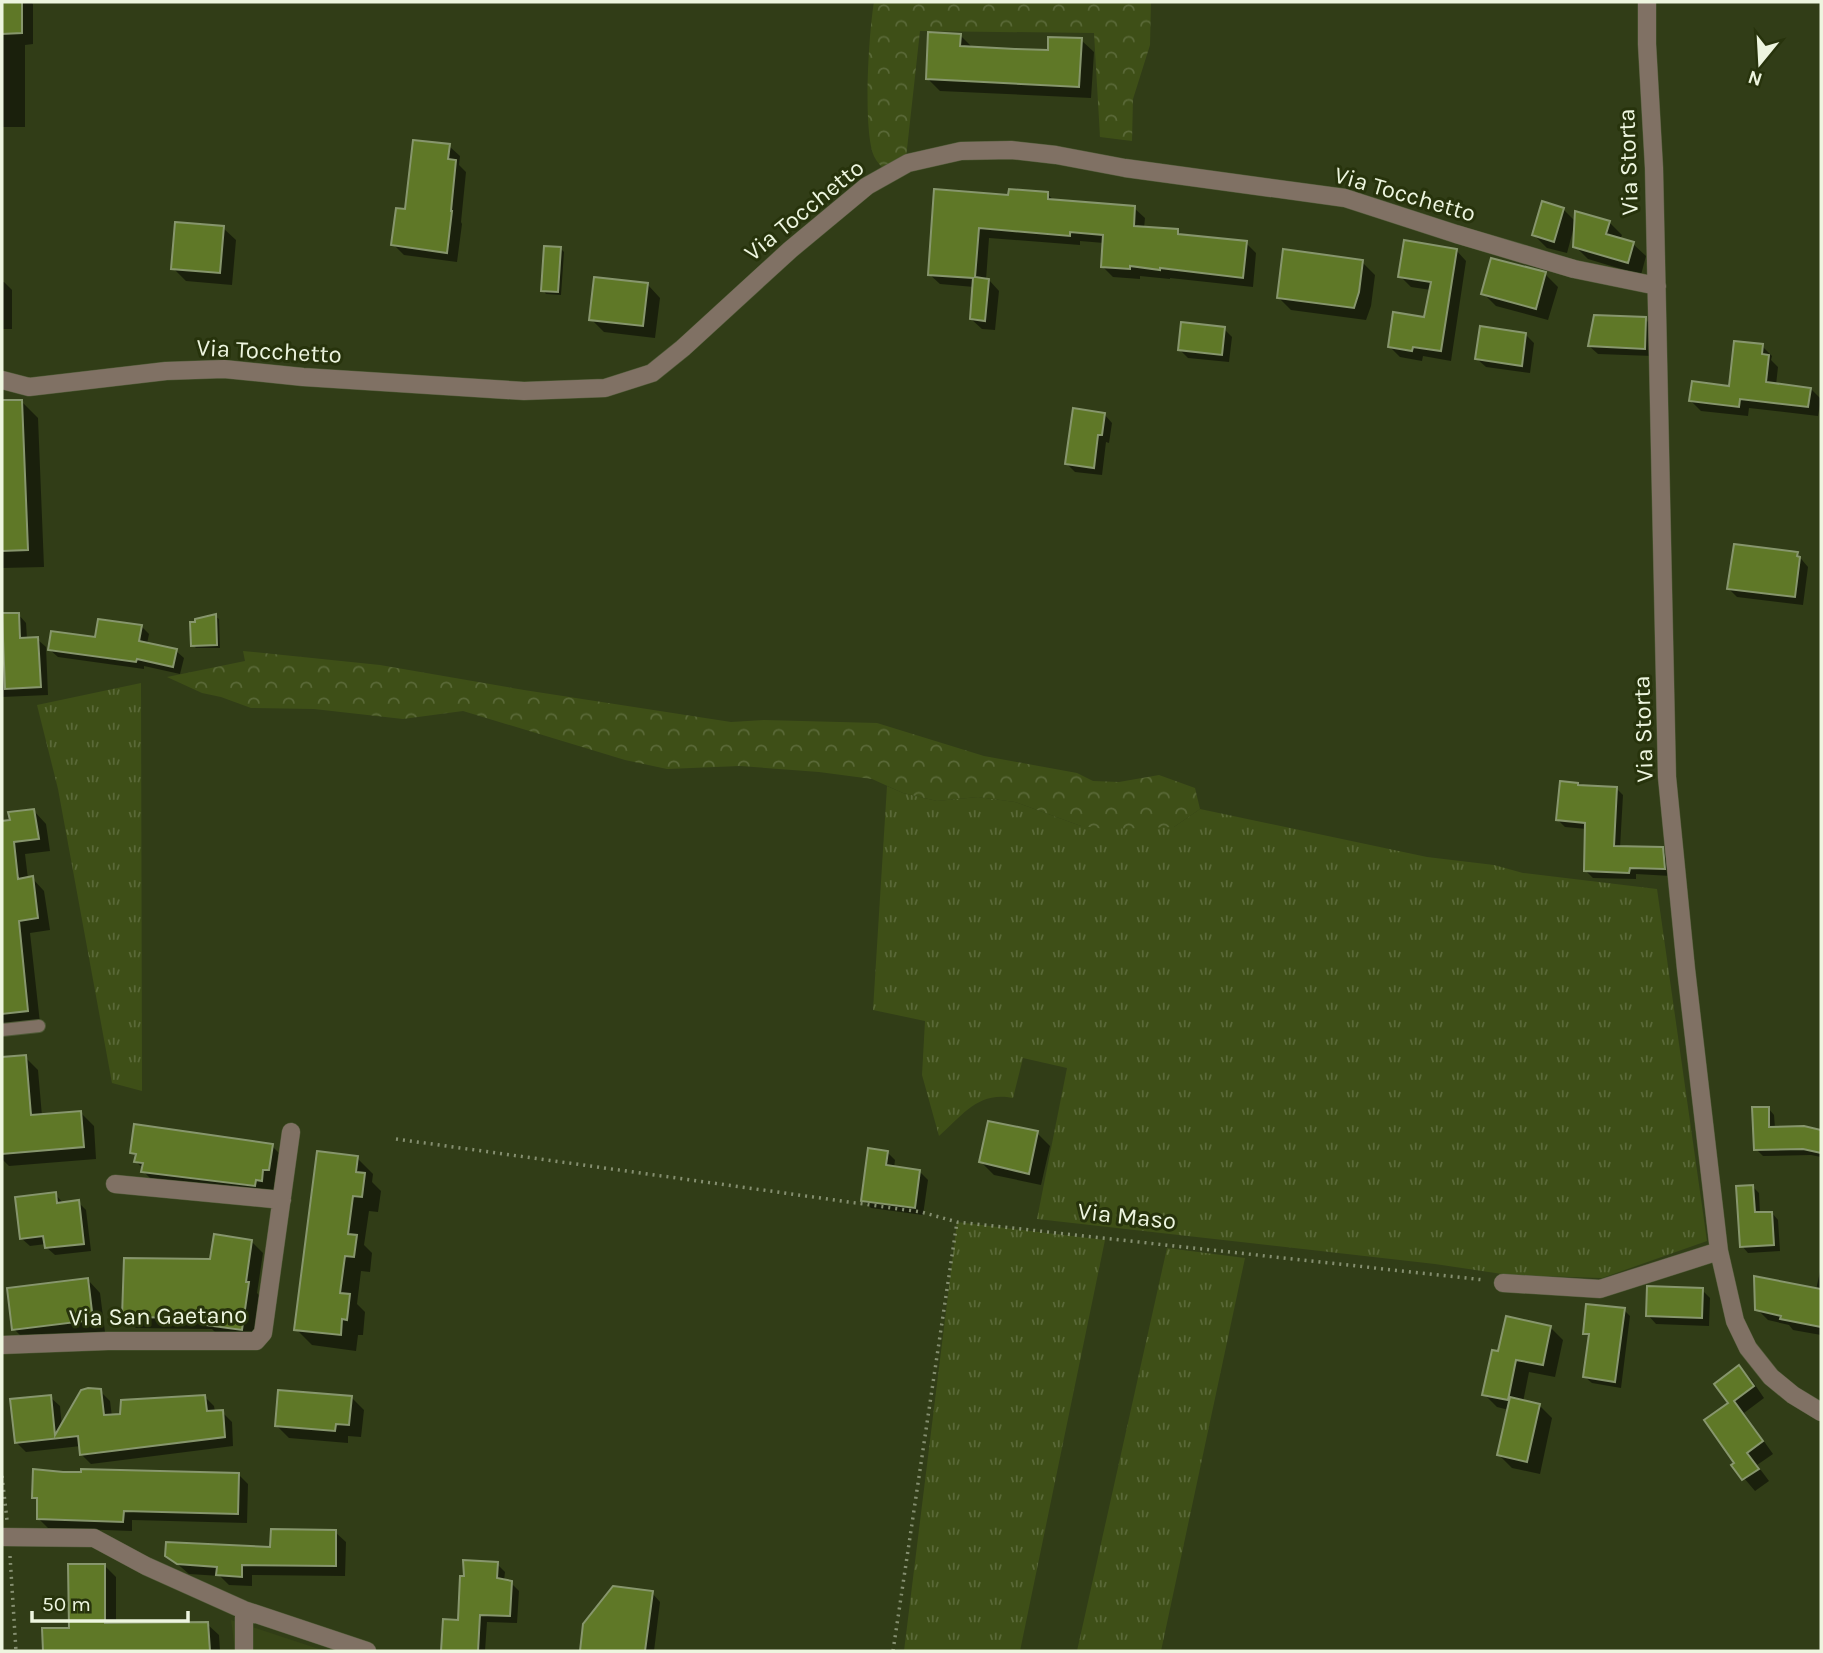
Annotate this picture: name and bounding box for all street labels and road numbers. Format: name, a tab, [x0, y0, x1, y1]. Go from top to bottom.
street label: Via Storta	[1612, 108, 1644, 216]
street label: Via Tocchetto	[739, 153, 869, 267]
street label: Via Tocchetto	[1331, 160, 1479, 228]
street label: Via Tocchetto	[196, 333, 342, 369]
street label: Via Storta	[1627, 675, 1659, 783]
street label: Via Maso	[1076, 1197, 1178, 1235]
street label: Via San Gaetano	[69, 1300, 247, 1332]

